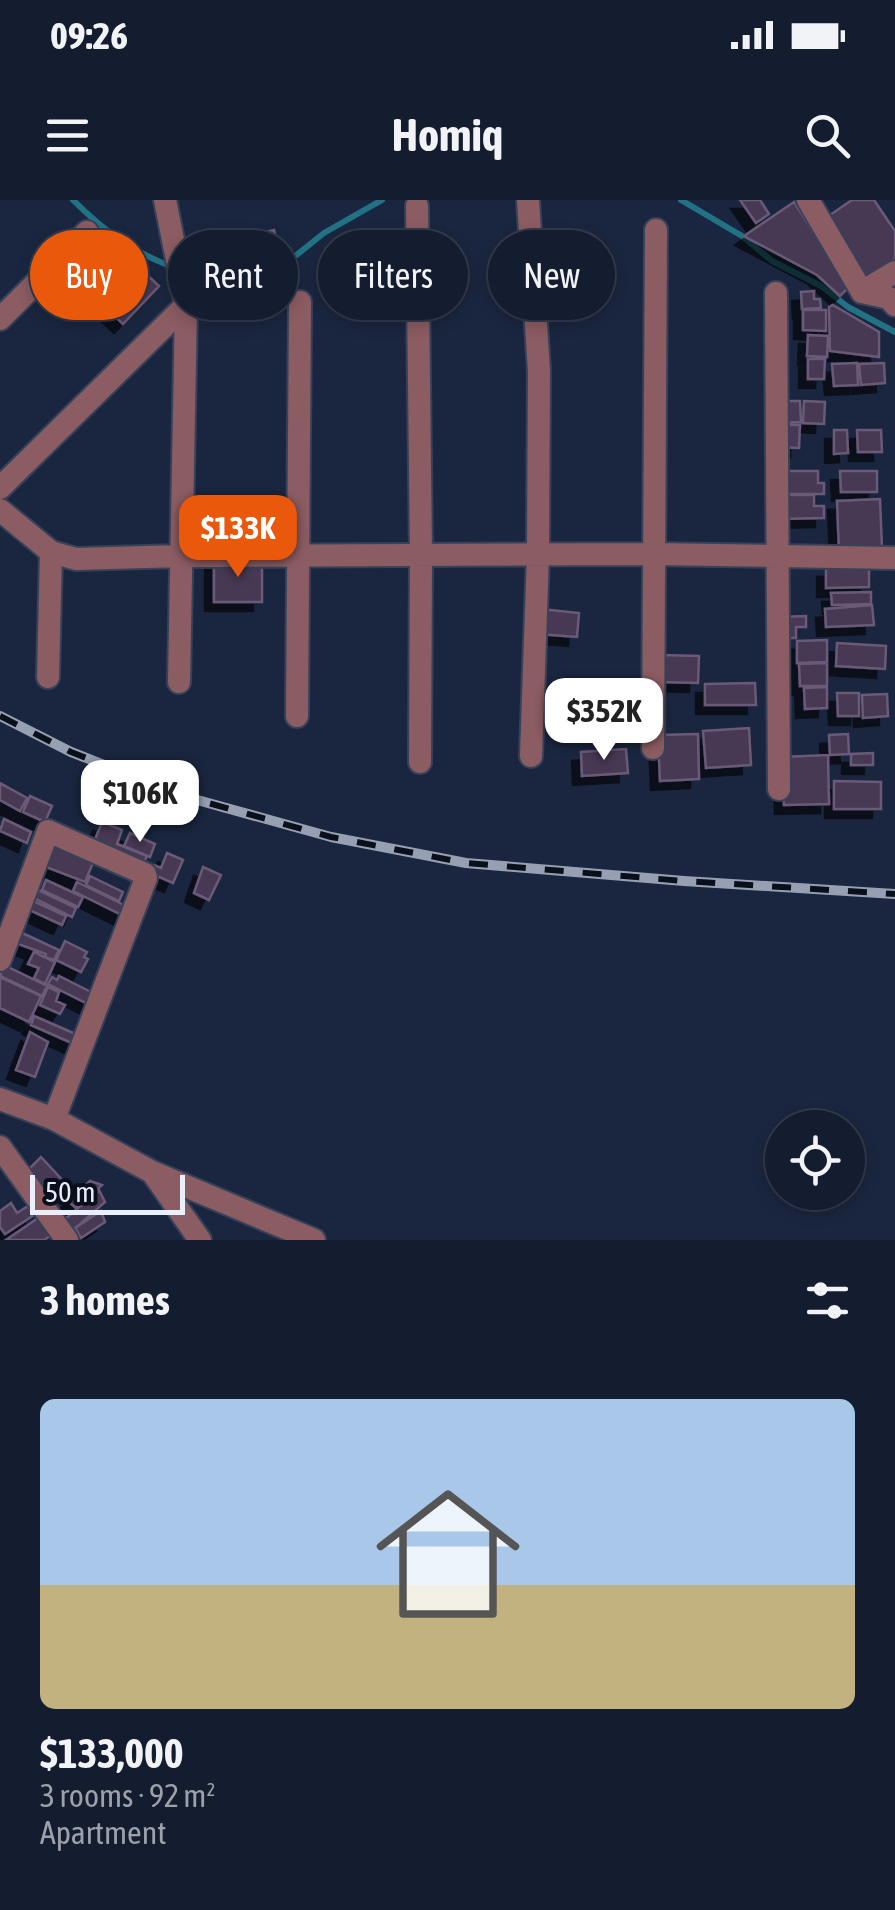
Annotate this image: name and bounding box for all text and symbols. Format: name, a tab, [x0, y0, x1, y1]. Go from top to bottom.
text: 09:26	[50, 14, 128, 57]
icon: menu	[40, 108, 95, 163]
icon: search	[800, 108, 855, 163]
text: Homiq	[392, 109, 503, 161]
chip: Buy	[30, 230, 148, 320]
chip: Rent	[168, 230, 298, 320]
chip: Filters	[318, 230, 468, 320]
chip: New	[488, 230, 615, 320]
pin: $133K	[168, 495, 308, 580]
text: $133K	[201, 509, 275, 546]
pin: $352K	[534, 678, 674, 763]
text: $352K	[567, 692, 641, 729]
pin: $106K	[70, 760, 210, 845]
text: $106K	[103, 774, 177, 811]
map controls	[765, 1110, 865, 1210]
button: locate	[765, 1110, 865, 1210]
scale bar	[30, 1170, 185, 1214]
text: 50 m	[45, 1176, 95, 1208]
icon: filters	[800, 1273, 855, 1328]
text: 3 homes	[40, 1276, 170, 1324]
icon: home	[358, 1464, 538, 1644]
text: $133,000	[40, 1729, 184, 1777]
text: 3 rooms · 92 m²	[40, 1777, 215, 1814]
text: Apartment	[40, 1814, 166, 1851]

